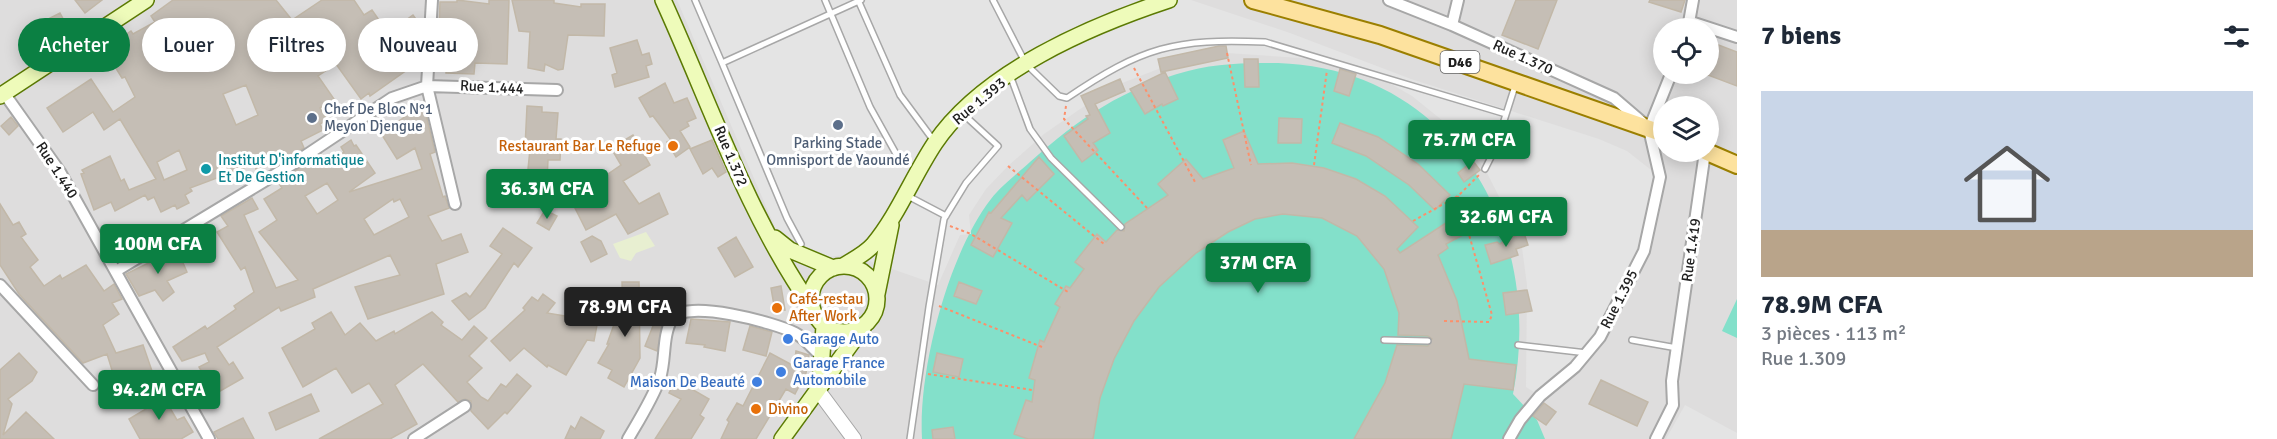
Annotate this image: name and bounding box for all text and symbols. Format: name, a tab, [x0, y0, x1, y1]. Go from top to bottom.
chip: Acheter	[18, 18, 130, 72]
chip: Louer	[142, 18, 235, 72]
chip: Filtres	[247, 18, 346, 72]
chip: Nouveau	[358, 18, 478, 72]
map controls	[1653, 18, 1719, 162]
button: locate	[1653, 18, 1719, 84]
text: 7 biens	[1761, 20, 1841, 52]
icon: filters	[2220, 20, 2253, 53]
street label: Rue 1.370	[1490, 36, 1556, 78]
road number: D46	[1440, 51, 1480, 73]
street label: Rue 1.393	[949, 74, 1009, 128]
street label: Rue 1.444	[460, 76, 524, 98]
button: layers	[1653, 96, 1719, 162]
place label: Chef De Bloc N°1 Meyon Djengue	[324, 100, 433, 135]
marker: Chef De Bloc N°1 Meyon Djengue	[305, 111, 319, 125]
marker: Parking Stade Omnisport de Yaoundé	[831, 118, 845, 132]
pin: 75.7M CFA	[1400, 120, 1538, 171]
street label: Rue 1.372	[710, 123, 752, 189]
text: 75.7M CFA	[1422, 127, 1516, 152]
icon: home	[1953, 130, 2061, 238]
place label: Parking Stade Omnisport de Yaoundé	[766, 134, 910, 169]
place label: Restaurant Bar Le Refuge	[499, 137, 661, 155]
street label: Rue 1.440	[32, 138, 82, 202]
marker: Restaurant Bar Le Refuge	[666, 139, 680, 153]
place label: Institut D'informatique Et De Gestion	[218, 151, 364, 186]
marker: Institut D'informatique Et De Gestion	[199, 162, 213, 176]
pin: 36.3M CFA	[478, 169, 616, 220]
text: 36.3M CFA	[500, 176, 594, 201]
pin: 32.6M CFA	[1437, 197, 1575, 248]
text: 32.6M CFA	[1459, 204, 1553, 229]
street label: Rue 1.419	[1678, 217, 1704, 283]
pin: 100M CFA	[96, 224, 220, 275]
text: 100M CFA	[114, 231, 202, 256]
pin: 37M CFA	[1203, 243, 1313, 294]
text: 37M CFA	[1219, 250, 1297, 275]
street label: Rue 1.395	[1596, 266, 1642, 332]
pin: 78.9M CFA	[556, 287, 694, 338]
text: 78.9M CFA	[1761, 289, 1883, 321]
place label: Café-restau After Work	[789, 290, 864, 325]
text: 78.9M CFA	[578, 294, 672, 319]
marker: Café-restau After Work	[770, 301, 784, 315]
text: 3 pièces · 113 m²	[1761, 321, 1906, 346]
place label: Garage Auto	[800, 330, 879, 348]
marker: Garage Auto	[781, 332, 795, 346]
text: Rue 1.309	[1761, 346, 1846, 371]
place label: Garage France Automobile	[793, 354, 885, 389]
marker: Garage France Automobile	[774, 365, 788, 379]
pin: 94.2M CFA	[90, 370, 228, 421]
place label: Maison De Beauté	[630, 373, 745, 391]
marker: Maison De Beauté	[750, 375, 764, 389]
text: 94.2M CFA	[112, 377, 206, 402]
place label: Divino	[768, 400, 809, 418]
marker: Divino	[749, 402, 763, 416]

